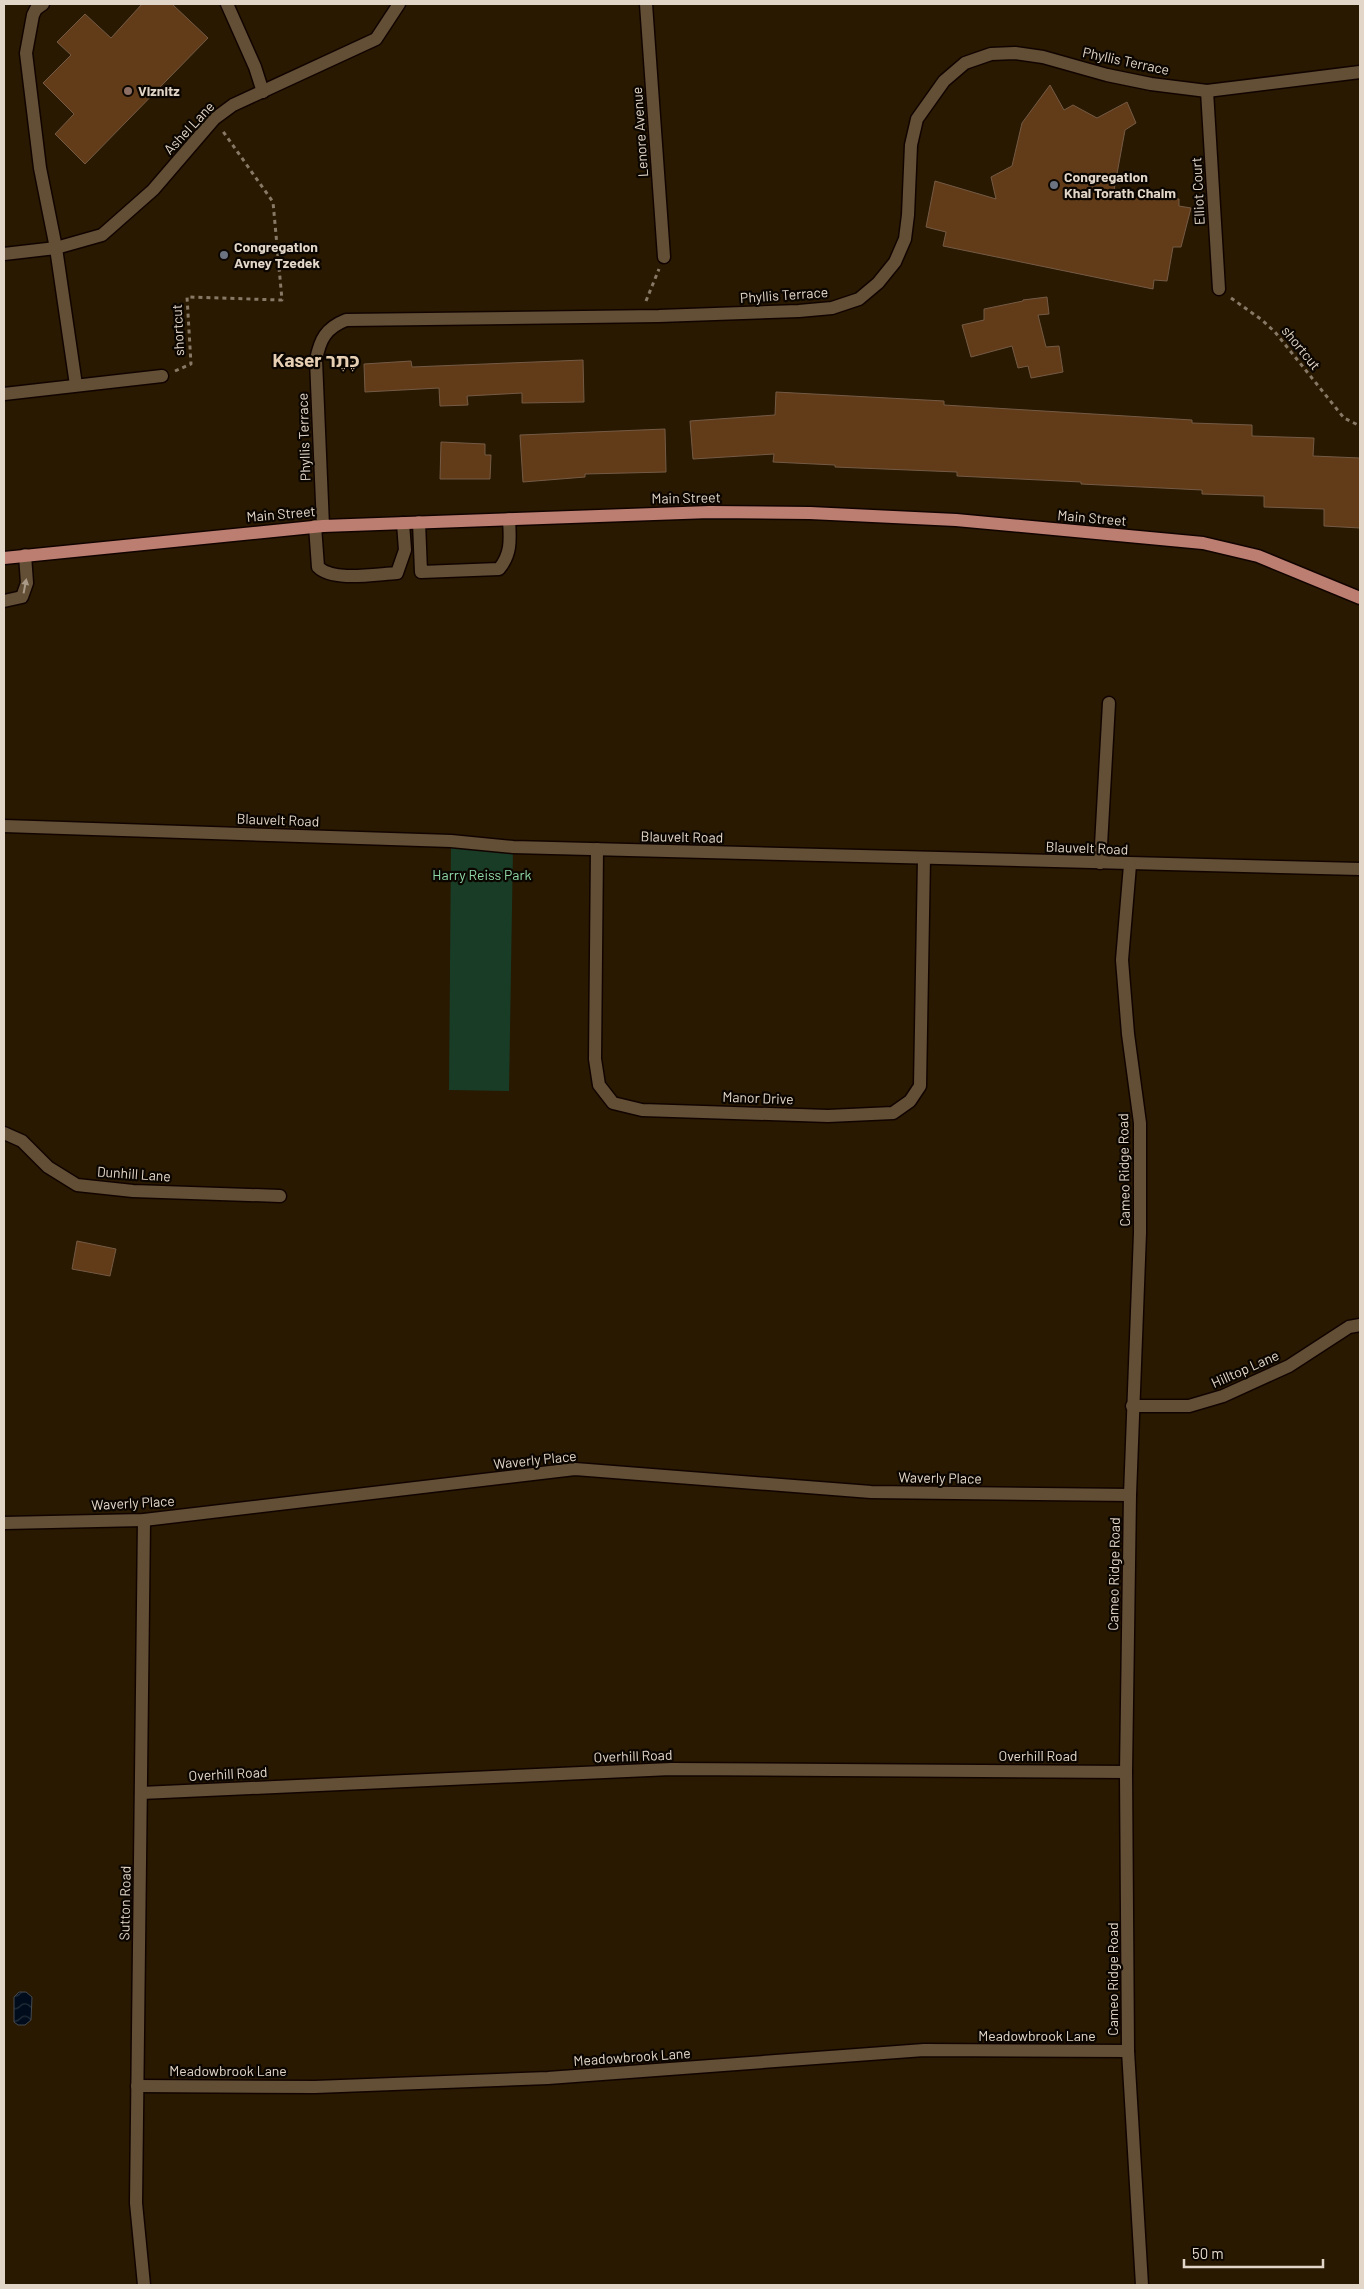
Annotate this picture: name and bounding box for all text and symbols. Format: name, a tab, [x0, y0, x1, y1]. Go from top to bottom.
street label: Phyllis Terrace	[1081, 43, 1171, 78]
place label: Viznitz	[138, 82, 180, 99]
marker: Viznitz	[122, 85, 134, 97]
street label: Lenore Avenue	[628, 86, 651, 178]
street label: Ashel Lane	[160, 98, 217, 158]
street label: Elliot Court	[1187, 157, 1208, 225]
place label: Congregation Khal Torath Chaim	[1064, 168, 1176, 201]
marker: Congregation Khal Torath Chaim	[1048, 179, 1060, 191]
place label: Congregation Avney Tzedek	[234, 238, 320, 271]
marker: Congregation Avney Tzedek	[218, 249, 230, 261]
street label: Phyllis Terrace	[739, 283, 829, 306]
street label: shortcut	[168, 304, 187, 356]
street label: shortcut	[1278, 322, 1324, 373]
district label: Kaser כֶּתֶר	[273, 348, 359, 372]
street label: Phyllis Terrace	[293, 393, 314, 481]
street label: Main Street	[651, 488, 721, 507]
street label: Main Street	[246, 502, 316, 525]
street label: Main Street	[1057, 506, 1127, 529]
one-way arrow	[21, 578, 29, 593]
street label: Blauvelt Road	[236, 810, 320, 829]
street label: Blauvelt Road	[641, 827, 723, 846]
street label: Blauvelt Road	[1045, 838, 1129, 857]
park label: Harry Reiss Park	[432, 866, 532, 883]
street label: Manor Drive	[722, 1088, 794, 1107]
street label: Cameo Ridge Road	[1114, 1113, 1133, 1227]
street label: Dunhill Lane	[97, 1162, 171, 1185]
street label: Hilltop Lane	[1208, 1346, 1281, 1391]
street label: Waverly Place	[493, 1447, 577, 1472]
street label: Waverly Place	[898, 1468, 982, 1487]
street label: Waverly Place	[91, 1492, 175, 1513]
street label: Cameo Ridge Road	[1104, 1517, 1123, 1631]
street label: Overhill Road	[593, 1746, 673, 1765]
street label: Overhill Road	[999, 1747, 1078, 1764]
street label: Overhill Road	[188, 1763, 268, 1784]
street label: Sutton Road	[115, 1866, 134, 1940]
street label: Cameo Ridge Road	[1104, 1922, 1121, 2036]
street label: Meadowbrook Lane	[978, 2027, 1096, 2044]
street label: Meadowbrook Lane	[573, 2044, 691, 2069]
street label: Meadowbrook Lane	[169, 2062, 287, 2079]
scale bar	[1184, 2236, 1323, 2268]
text: 50 m	[1192, 2244, 1224, 2262]

